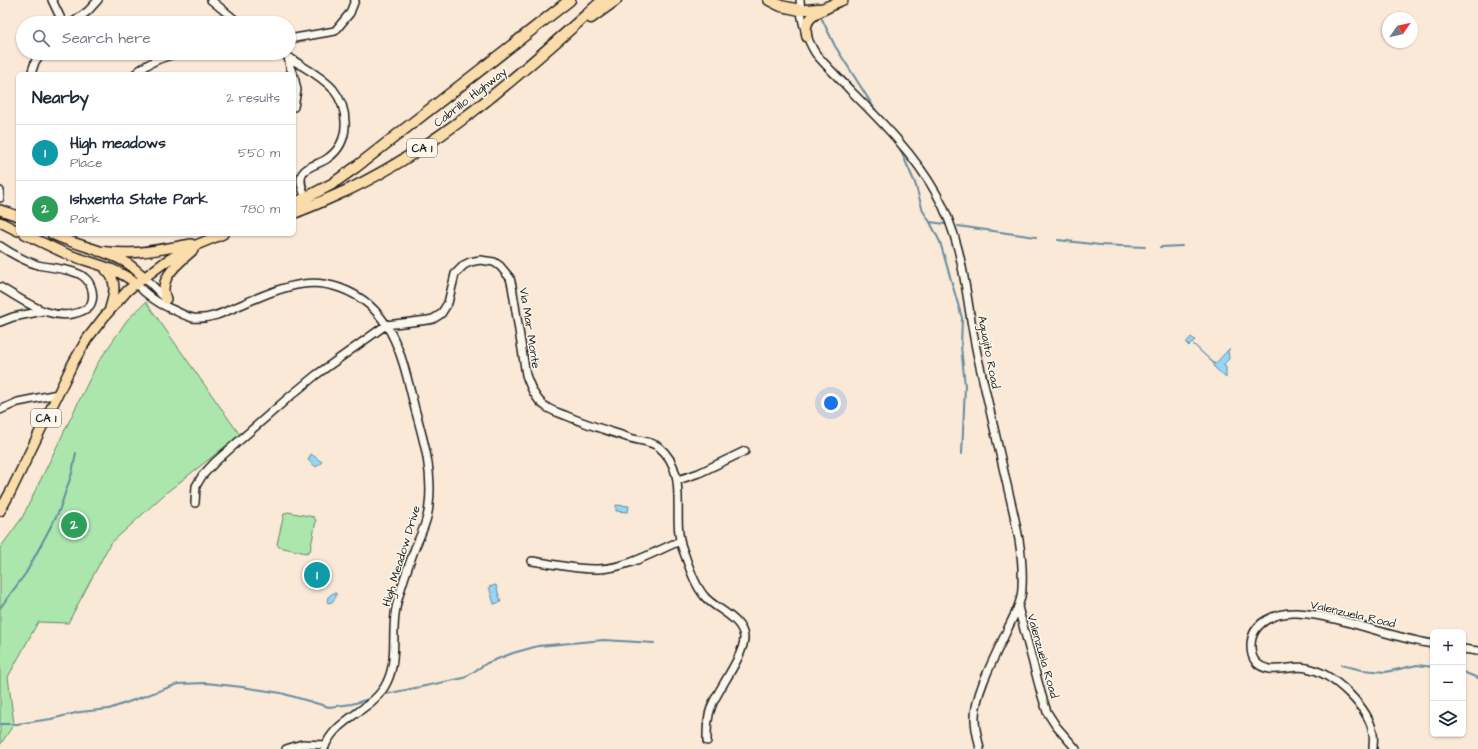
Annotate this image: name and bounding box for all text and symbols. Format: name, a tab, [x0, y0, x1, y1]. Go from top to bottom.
north arrow	[1382, 12, 1418, 48]
search box	[16, 16, 296, 60]
icon: search	[30, 27, 52, 49]
text: Search here	[62, 28, 151, 49]
street label: Cabrillo Highway	[430, 63, 511, 132]
text: Nearby	[32, 86, 89, 110]
text: 2 results	[226, 89, 280, 107]
text: High meadows	[70, 133, 166, 154]
road number: CA 1	[407, 139, 437, 157]
text: 1	[44, 144, 46, 162]
text: 550 m	[238, 144, 280, 162]
text: Place	[70, 154, 102, 172]
text: Ishxenta State Park	[70, 189, 208, 210]
text: 2	[41, 200, 49, 218]
text: 780 m	[240, 200, 280, 218]
text: Park	[70, 210, 100, 228]
street label: Via Mar Monte	[515, 286, 544, 370]
street label: Aguajito Road	[972, 314, 1004, 390]
your location	[821, 393, 841, 413]
road number: CA 1	[31, 409, 61, 427]
street label: High Meadow Drive	[378, 503, 426, 609]
pin: 2	[61, 510, 87, 540]
pin: 1	[304, 560, 330, 590]
street label: Valenzuela Road	[1309, 596, 1397, 633]
street label: Valenzuela Road	[1022, 612, 1063, 700]
map controls	[1430, 629, 1466, 737]
button: +	[1430, 629, 1466, 665]
button: −	[1430, 665, 1466, 701]
button: layers	[1430, 701, 1466, 737]

